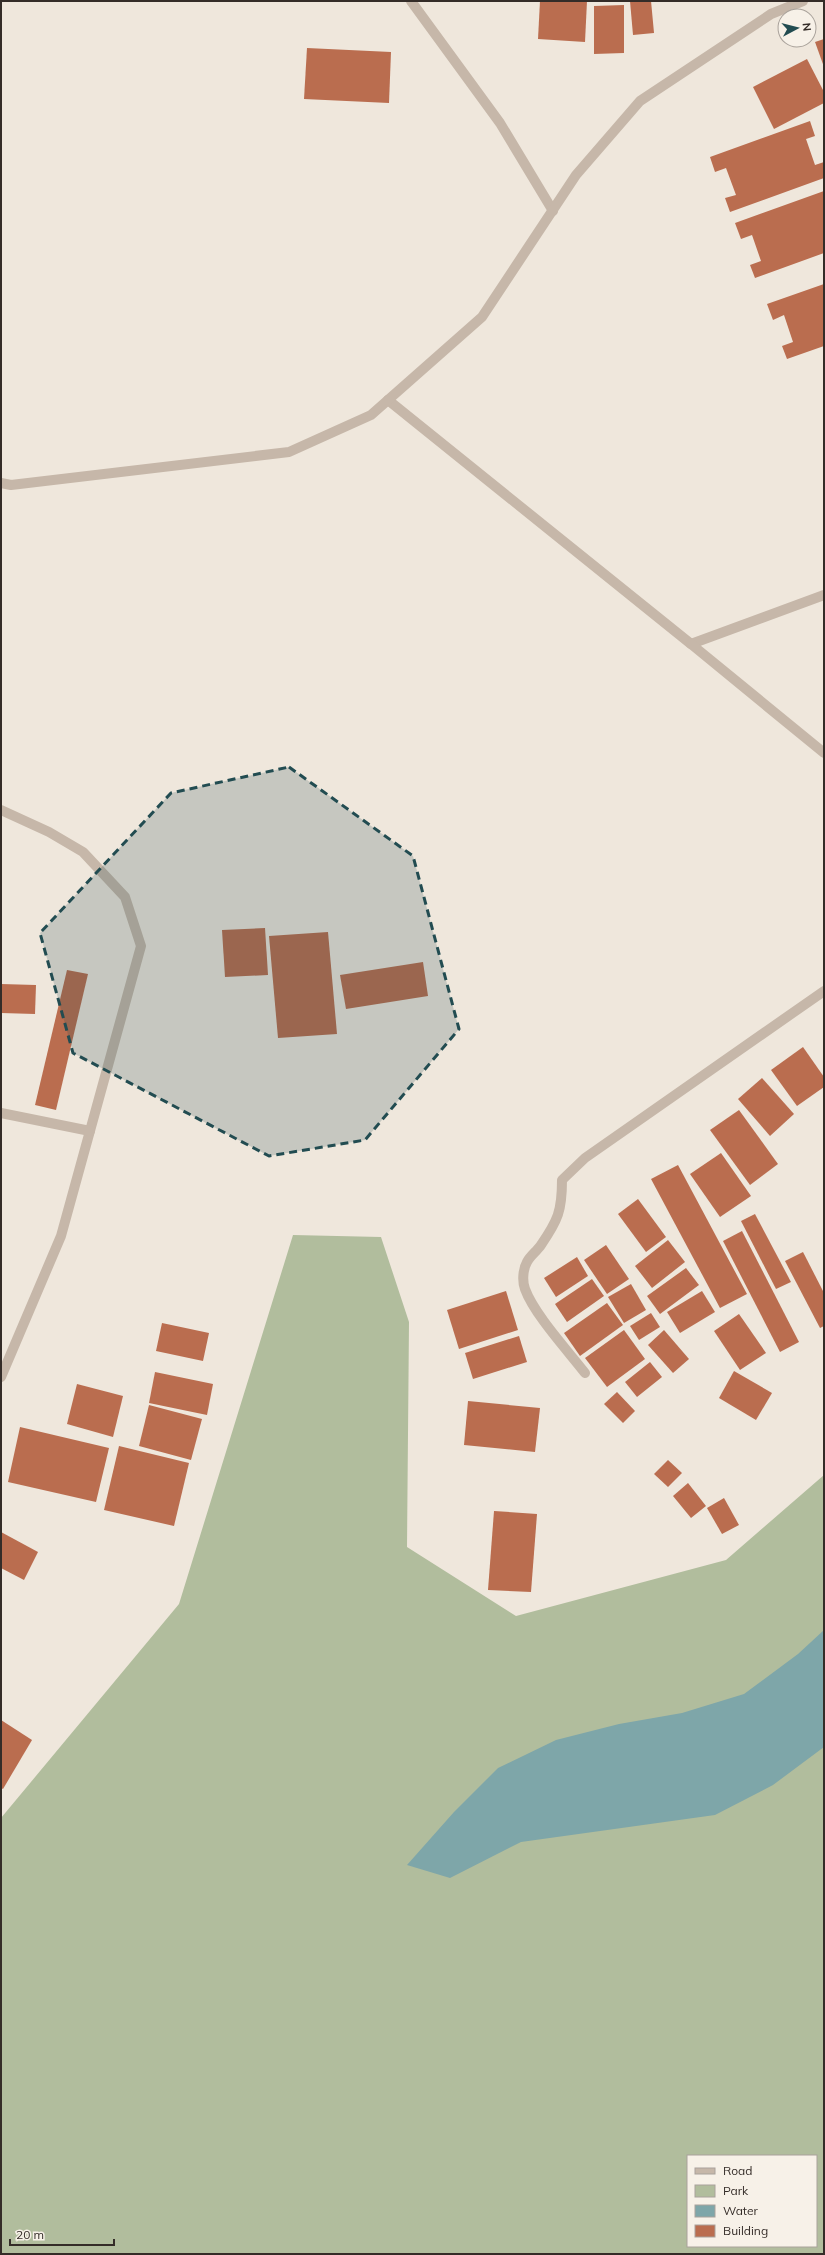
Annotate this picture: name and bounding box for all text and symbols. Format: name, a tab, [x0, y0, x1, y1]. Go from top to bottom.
north arrow	[777, 8, 817, 48]
text: N	[799, 22, 814, 32]
legend	[687, 2155, 817, 2247]
text: Road	[723, 2163, 752, 2178]
text: Park	[723, 2183, 749, 2198]
text: Water	[723, 2203, 759, 2218]
scale bar	[10, 2221, 114, 2247]
text: Building	[723, 2223, 768, 2238]
text: 20 m	[16, 2227, 44, 2242]

